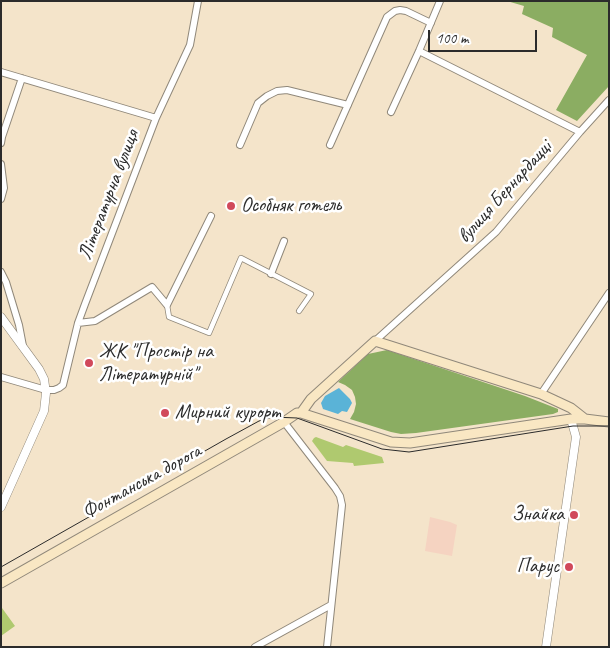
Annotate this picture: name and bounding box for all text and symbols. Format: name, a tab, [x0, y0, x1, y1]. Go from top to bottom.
scale bar	[430, 20, 539, 52]
text: 100 m	[436, 29, 468, 48]
street label: Літературна вулиця	[73, 127, 145, 263]
street label: вулиця Бернардацці	[453, 136, 557, 248]
place label: Особняк готель	[241, 194, 341, 218]
marker: Особняк готель	[225, 200, 237, 212]
place label: ЖК "Простір на Літературній"	[99, 340, 213, 387]
marker: ЖК "Простір на Літературній"	[83, 357, 95, 369]
place label: Мирний курорт	[175, 401, 280, 425]
marker: Мирний курорт	[159, 407, 171, 419]
street label: Фонтанська дорога	[79, 440, 205, 524]
place label: Знайка	[512, 503, 564, 527]
marker: Знайка	[568, 509, 580, 521]
place label: Парус	[517, 555, 559, 579]
marker: Парус	[563, 561, 575, 573]

